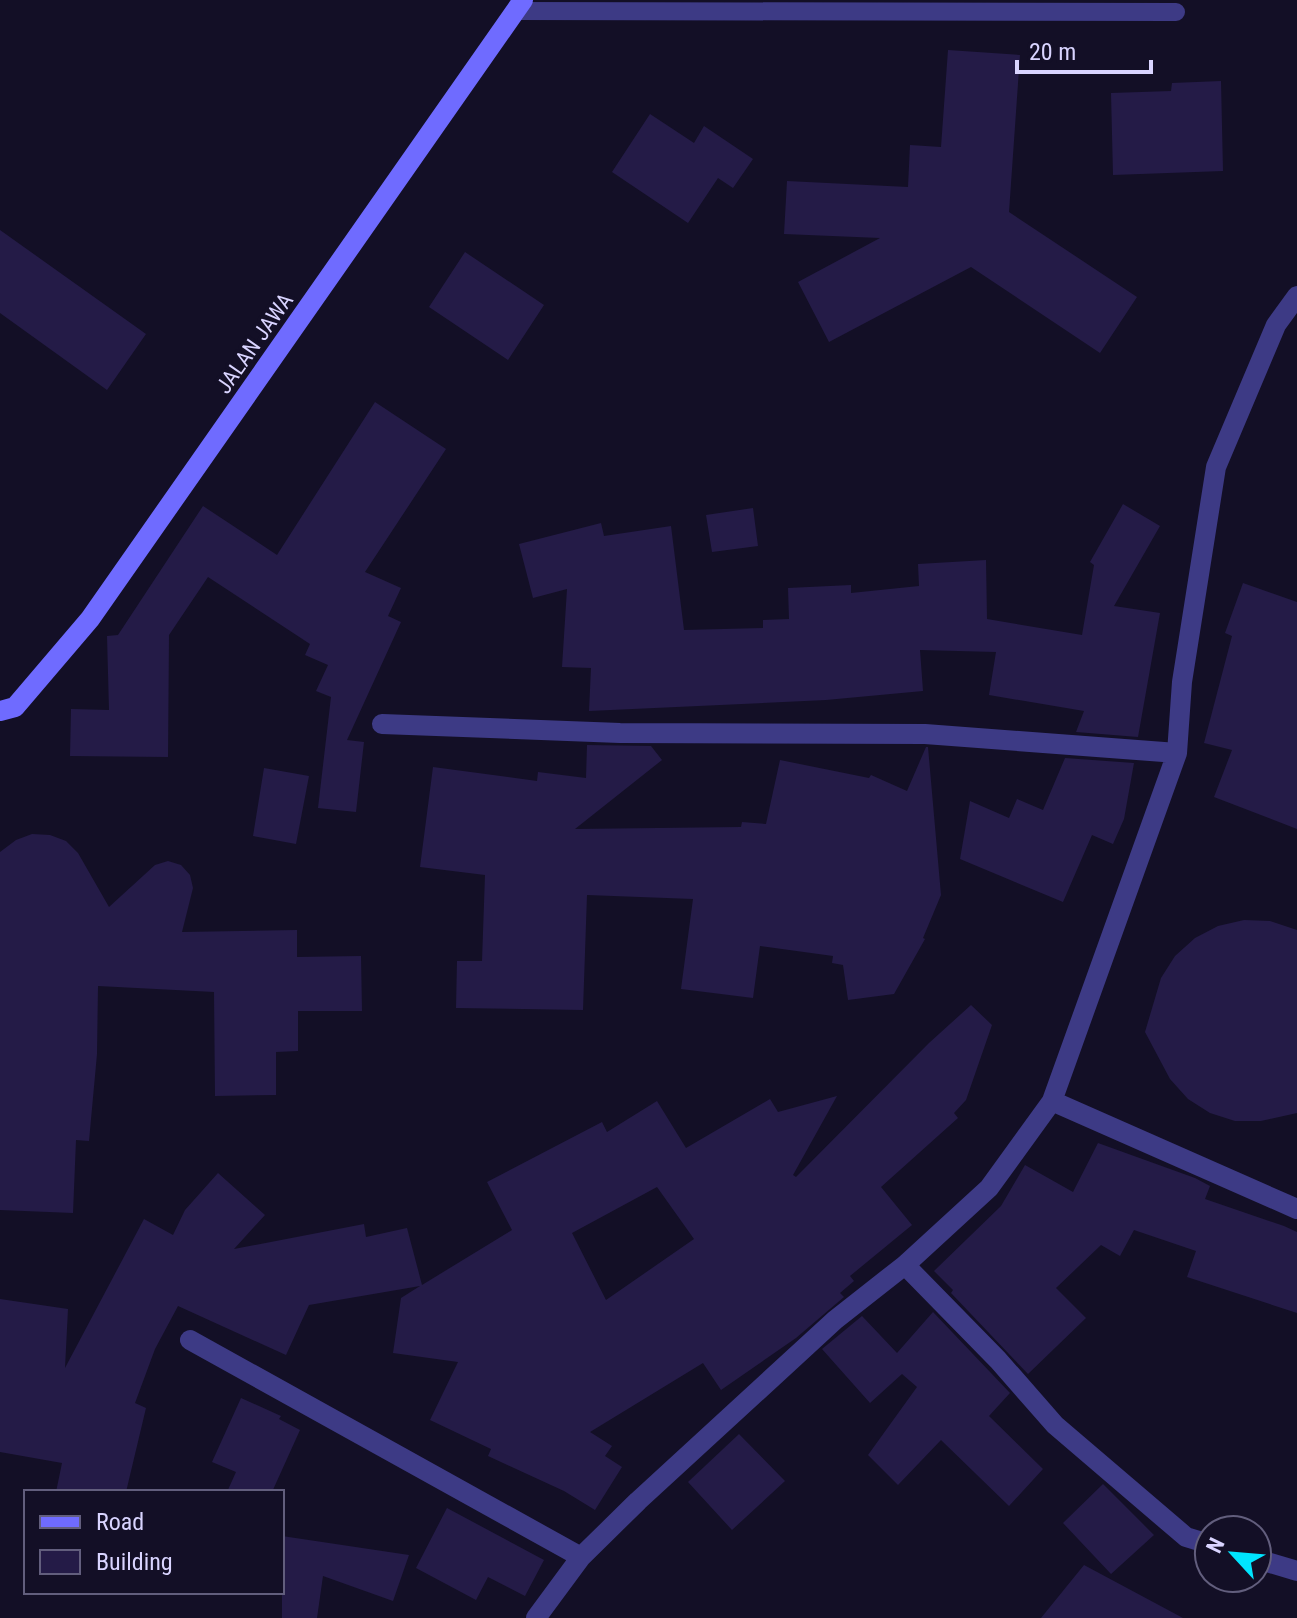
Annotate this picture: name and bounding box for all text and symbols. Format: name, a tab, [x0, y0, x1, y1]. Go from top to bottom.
scale bar	[1017, 24, 1151, 74]
text: 20 m	[1029, 38, 1076, 66]
street label: JALAN JAWA	[211, 288, 298, 398]
legend	[24, 1490, 284, 1594]
text: Road	[96, 1508, 144, 1536]
north arrow	[1193, 1514, 1273, 1594]
text: N	[1201, 1534, 1230, 1557]
text: Building	[96, 1548, 173, 1576]

